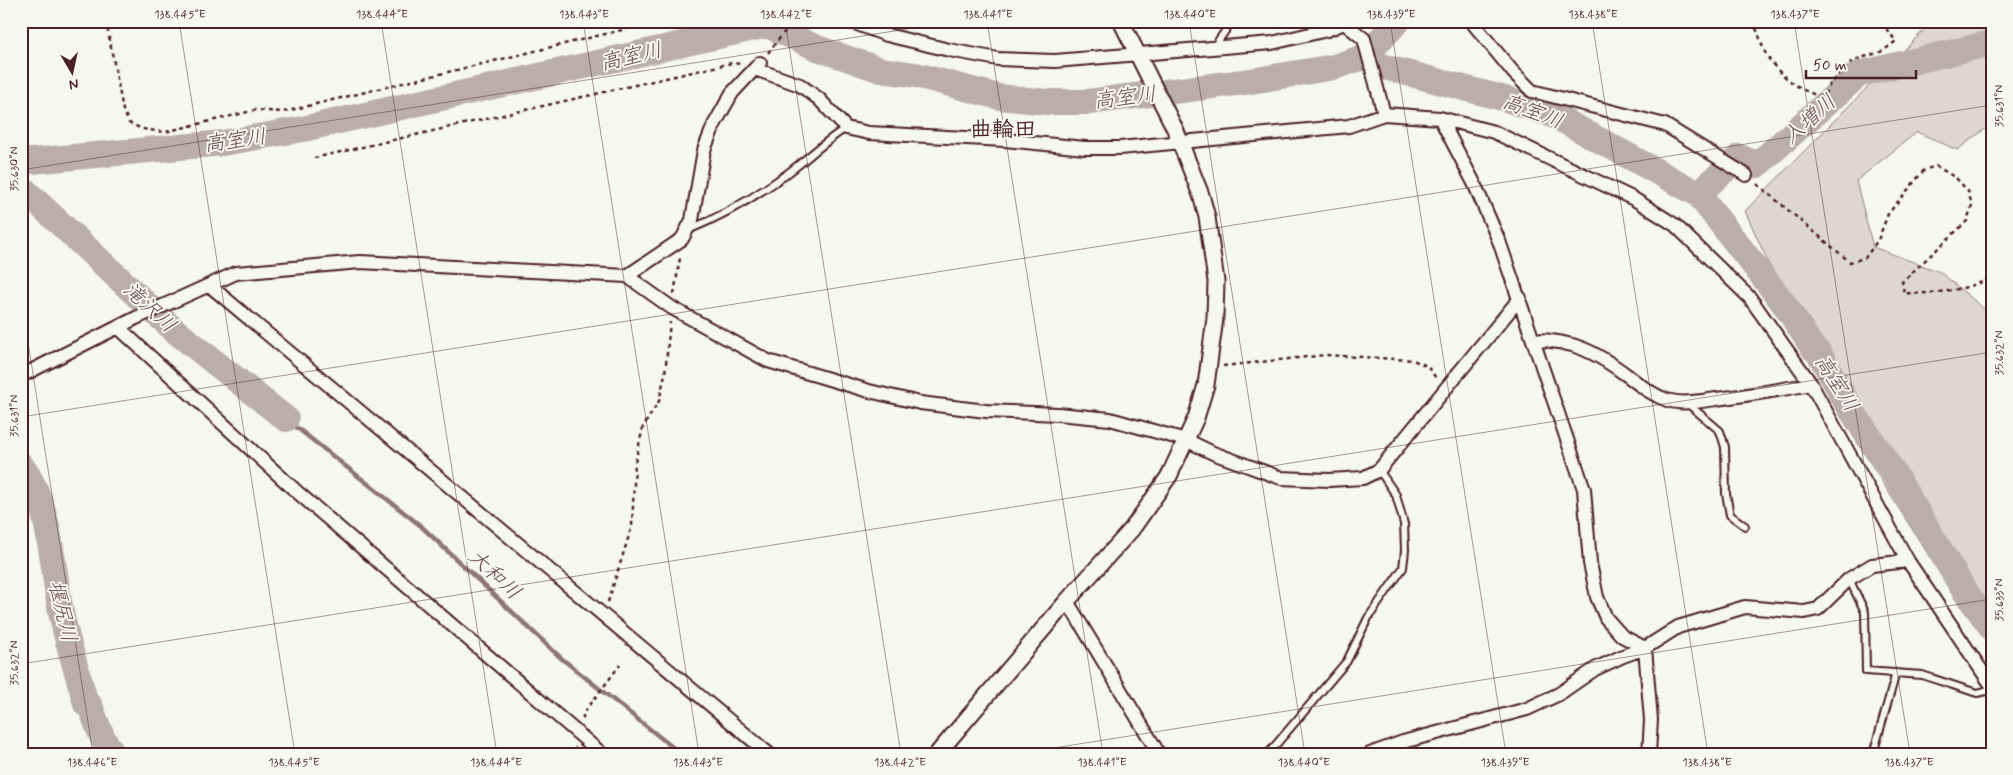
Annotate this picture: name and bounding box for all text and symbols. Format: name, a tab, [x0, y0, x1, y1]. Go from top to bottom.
text: 138.445°E	[154, 7, 206, 23]
text: 138.444°E	[356, 7, 408, 23]
text: 138.443°E	[559, 7, 609, 23]
text: 138.442°E	[760, 7, 812, 23]
text: 138.441°E	[963, 7, 1013, 23]
text: 138.440°E	[1164, 7, 1216, 23]
text: 138.439°E	[1366, 7, 1416, 23]
text: 138.438°E	[1568, 7, 1618, 23]
text: 138.437°E	[1770, 7, 1820, 23]
water label: 高室川	[597, 36, 665, 78]
north arrow	[48, 48, 98, 98]
scale bar	[1806, 48, 1916, 80]
text: 50 m	[1813, 56, 1847, 76]
text: N	[68, 74, 80, 93]
water label: 高室川	[1092, 80, 1158, 116]
text: 35.631°N	[1992, 85, 2008, 127]
water label: 高室川	[1498, 88, 1567, 136]
water label: 入増川	[1777, 88, 1842, 151]
district label: 曲輪田	[970, 116, 1036, 144]
water label: 高室川	[202, 123, 268, 159]
text: 35.630°N	[7, 146, 23, 192]
water label: 滝沢川	[117, 276, 182, 339]
text: 35.632°N	[1992, 330, 2008, 376]
water label: 高室川	[1808, 349, 1865, 418]
text: 35.631°N	[7, 395, 23, 437]
water label: 大和川	[462, 543, 527, 606]
water label: 堰尻川	[41, 577, 83, 645]
text: 35.633°N	[1992, 579, 2008, 621]
text: 35.632°N	[7, 640, 23, 686]
text: 138.446°E	[67, 755, 117, 771]
text: 138.445°E	[268, 755, 320, 771]
text: 138.444°E	[470, 755, 522, 771]
text: 138.443°E	[673, 755, 723, 771]
text: 138.442°E	[874, 755, 926, 771]
text: 138.441°E	[1077, 755, 1127, 771]
text: 138.440°E	[1278, 755, 1330, 771]
text: 138.439°E	[1480, 755, 1530, 771]
text: 138.438°E	[1682, 755, 1732, 771]
text: 138.437°E	[1884, 755, 1934, 771]

